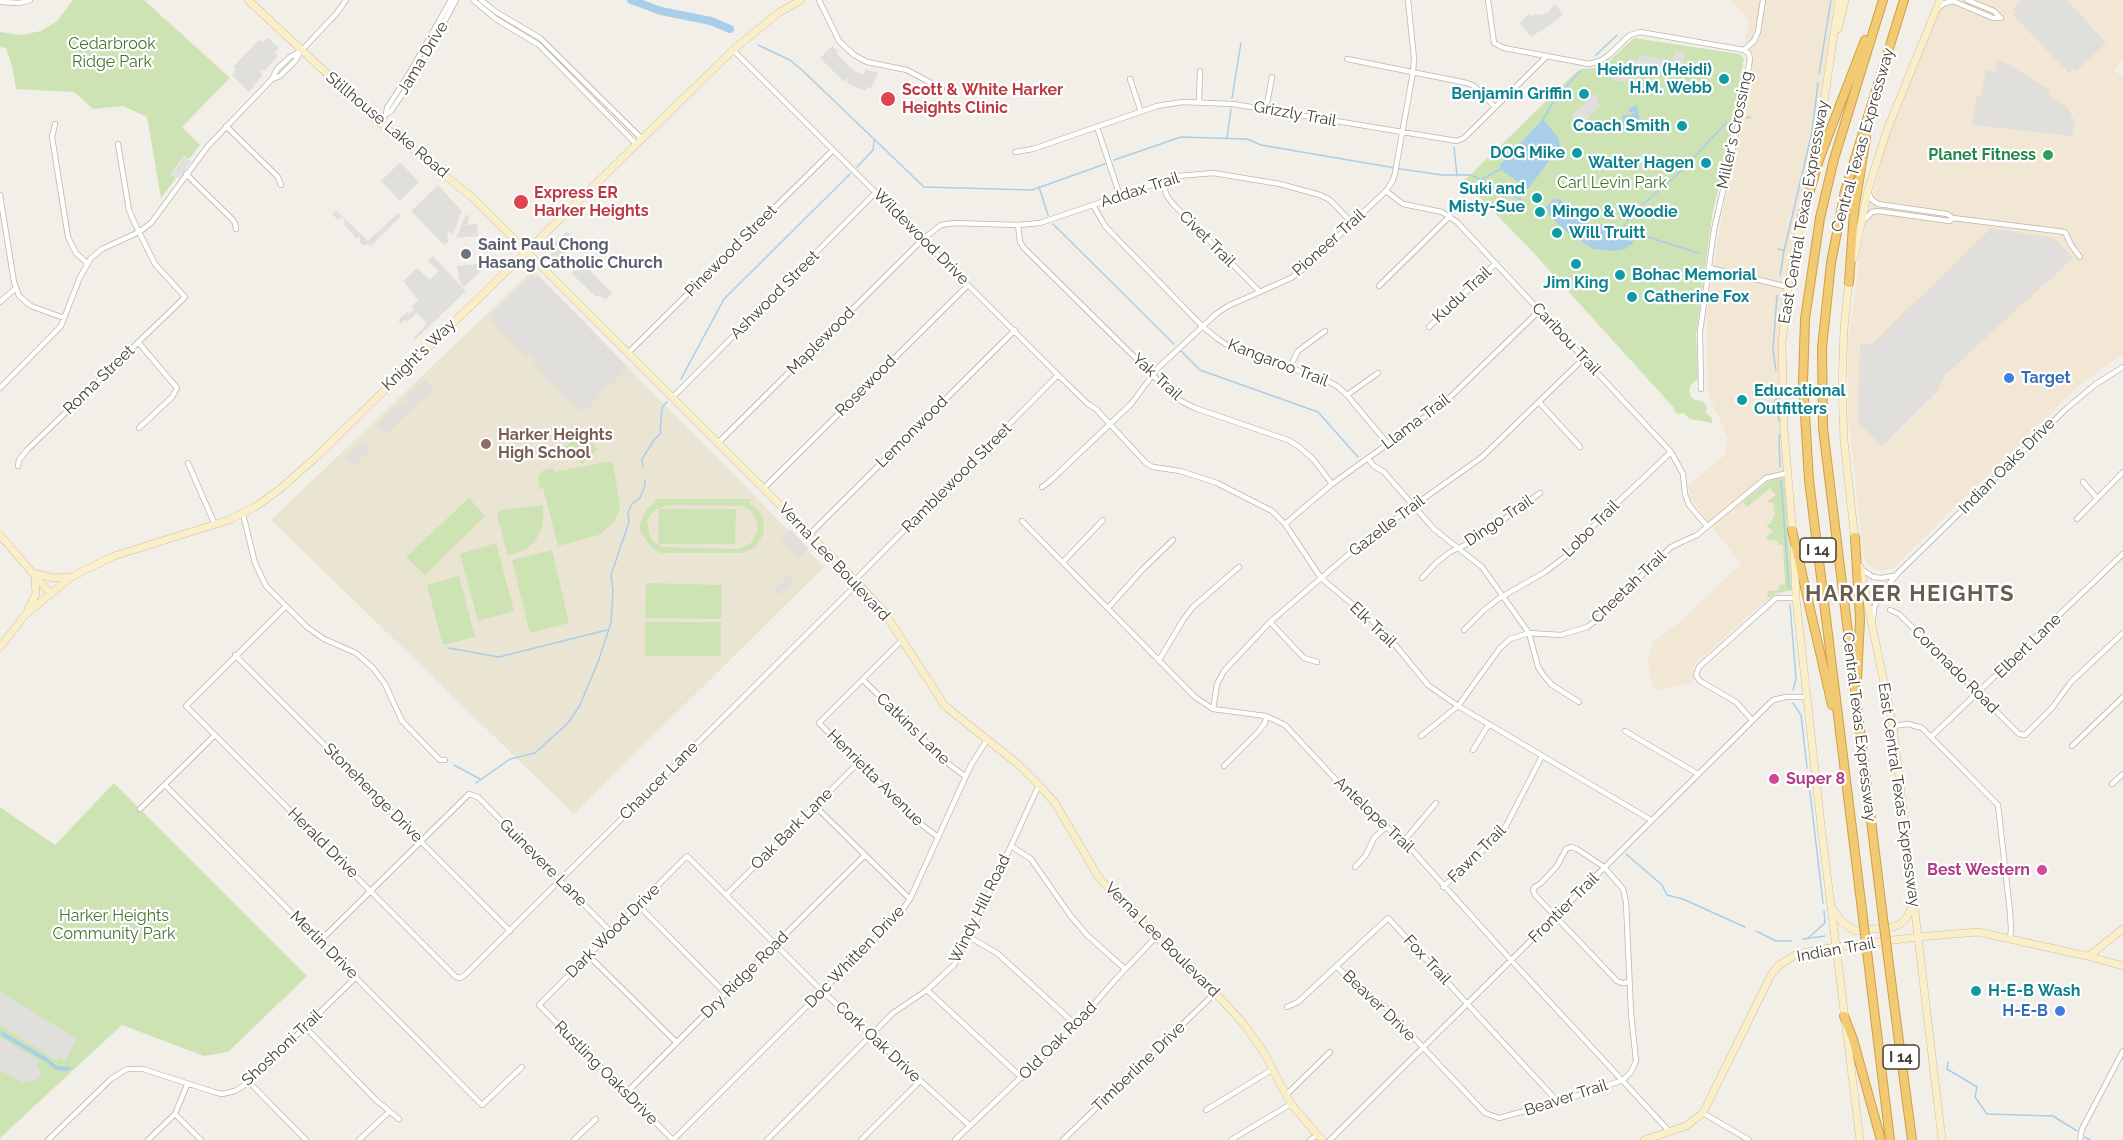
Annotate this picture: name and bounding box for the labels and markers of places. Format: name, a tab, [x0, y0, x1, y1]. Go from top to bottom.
place label: Heidrun (Heidi) H.M. Webb	[1597, 60, 1712, 98]
marker: Heidrun (Heidi) H.M. Webb	[1717, 72, 1731, 86]
place label: Scott & White Harker Heights Clinic	[902, 80, 1063, 118]
place label: Benjamin Griffin	[1451, 84, 1572, 104]
marker: Benjamin Griffin	[1577, 87, 1591, 101]
marker: Scott & White Harker Heights Clinic	[879, 90, 897, 108]
place label: Coach Smith	[1573, 116, 1670, 136]
marker: Coach Smith	[1675, 119, 1689, 133]
place label: DOG Mike	[1490, 143, 1565, 163]
place label: Planet Fitness	[1928, 145, 2036, 165]
marker: DOG Mike	[1570, 146, 1584, 160]
marker: Planet Fitness	[2041, 148, 2055, 162]
place label: Walter Hagen	[1588, 153, 1694, 173]
marker: Walter Hagen	[1699, 156, 1713, 170]
place label: Suki and Misty-Sue	[1448, 179, 1525, 217]
place label: Express ER Harker Heights	[534, 183, 649, 221]
marker: Suki and Misty-Sue	[1530, 191, 1544, 205]
marker: Express ER Harker Heights	[512, 193, 530, 211]
place label: Mingo & Woodie	[1552, 202, 1678, 222]
marker: Mingo & Woodie	[1533, 205, 1547, 219]
place label: Will Truitt	[1569, 223, 1645, 243]
marker: Will Truitt	[1550, 226, 1564, 240]
place label: Saint Paul Chong Hasang Catholic Church	[478, 235, 663, 273]
marker: Saint Paul Chong Hasang Catholic Church	[459, 247, 473, 261]
marker: Jim King	[1569, 257, 1583, 271]
place label: Bohac Memorial	[1632, 265, 1757, 285]
marker: Bohac Memorial	[1613, 268, 1627, 282]
place label: Jim King	[1543, 273, 1609, 293]
place label: Catherine Fox	[1644, 287, 1749, 307]
marker: Catherine Fox	[1625, 290, 1639, 304]
place label: Target	[2021, 368, 2071, 388]
marker: Target	[2002, 371, 2016, 385]
place label: Educational Outfitters	[1754, 381, 1846, 419]
marker: Educational Outfitters	[1735, 393, 1749, 407]
place label: Harker Heights High School	[498, 425, 613, 463]
marker: Harker Heights High School	[479, 437, 493, 451]
place label: Super 8	[1786, 769, 1845, 789]
marker: Super 8	[1767, 772, 1781, 786]
place label: Best Western	[1927, 860, 2030, 880]
marker: Best Western	[2035, 863, 2049, 877]
place label: H-E-B Wash	[1988, 981, 2080, 1001]
marker: H-E-B Wash	[1969, 984, 1983, 998]
place label: H-E-B	[2002, 1001, 2048, 1021]
marker: H-E-B	[2053, 1004, 2067, 1018]

